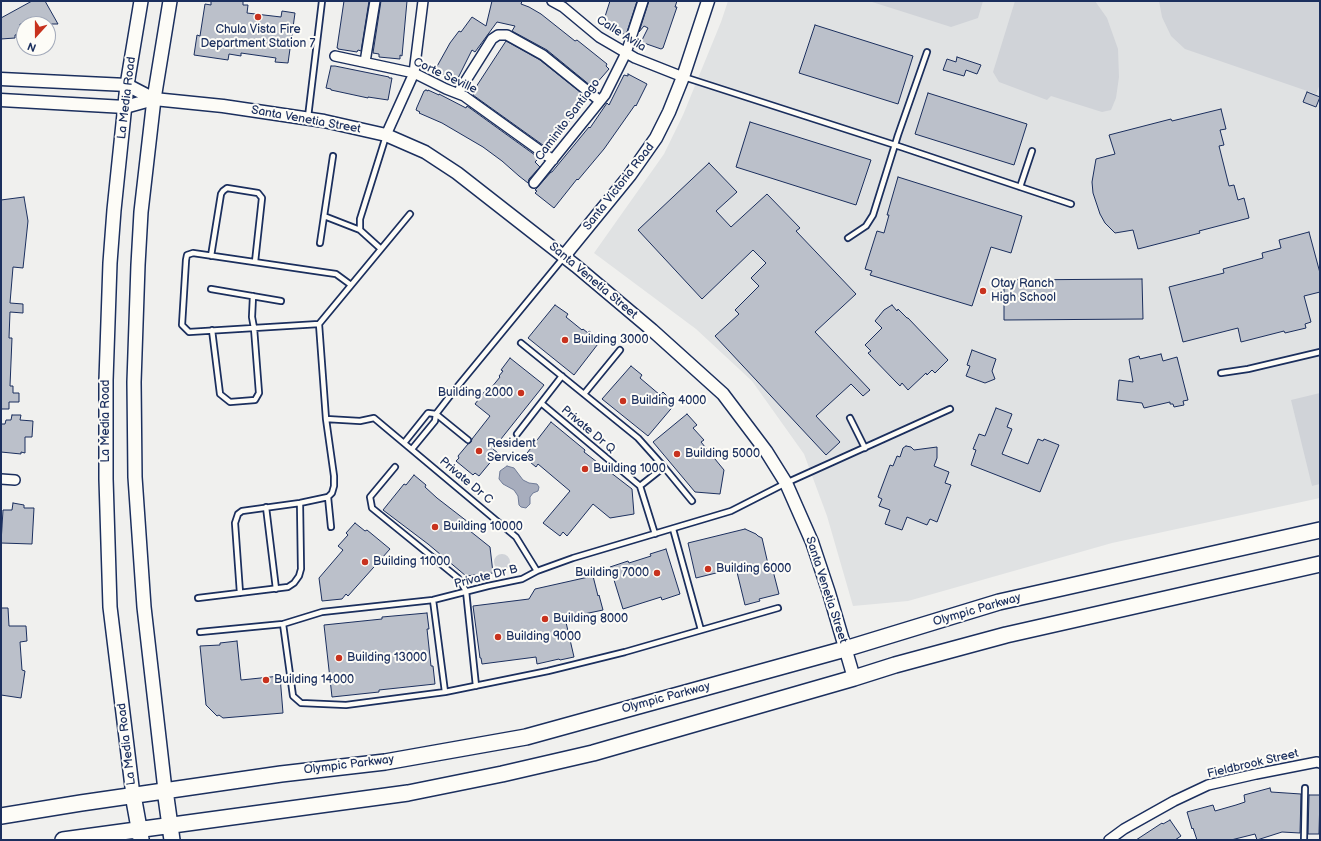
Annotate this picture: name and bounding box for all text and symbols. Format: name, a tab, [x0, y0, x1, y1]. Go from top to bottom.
marker: Chula Vista Fire Department Station 7	[253, 12, 263, 22]
street label: Calle Avila	[593, 13, 649, 55]
north arrow	[16, 16, 56, 56]
place label: Chula Vista Fire Department Station 7	[201, 23, 315, 51]
text: N	[26, 39, 38, 54]
street label: Corte Seville	[411, 55, 479, 97]
street label: La Media Road	[115, 56, 139, 140]
street label: Caminito Santiago	[532, 76, 604, 164]
street label: Santa Venetia Street	[250, 103, 362, 137]
street label: Santa Victoria Road	[580, 140, 658, 234]
street label: Santa Venetia Street	[546, 240, 640, 322]
place label: Otay Ranch High School	[991, 277, 1056, 305]
marker: Otay Ranch High School	[978, 286, 988, 296]
place label: Building 3000	[573, 333, 648, 347]
marker: Building 3000	[560, 335, 570, 345]
street label: La Media Road	[99, 380, 113, 462]
place label: Building 2000	[438, 386, 513, 400]
marker: Building 2000	[516, 388, 526, 398]
place label: Building 4000	[631, 394, 706, 408]
marker: Building 4000	[618, 396, 628, 406]
street label: Private Dr Q	[558, 403, 618, 457]
place label: Resident Services	[487, 437, 536, 465]
marker: Resident Services	[474, 446, 484, 456]
place label: Building 5000	[685, 447, 760, 461]
marker: Building 5000	[672, 449, 682, 459]
street label: Private Dr C	[436, 455, 496, 507]
place label: Building 1000	[593, 462, 666, 476]
marker: Building 1000	[580, 464, 590, 474]
place label: Building 10000	[443, 520, 523, 534]
marker: Building 10000	[430, 522, 440, 532]
street label: Santa Venetia Street	[802, 535, 850, 645]
place label: Building 11000	[373, 555, 450, 569]
marker: Building 11000	[360, 557, 370, 567]
street label: Private Dr B	[453, 562, 519, 592]
place label: Building 6000	[716, 562, 791, 576]
marker: Building 6000	[703, 564, 713, 574]
place label: Building 7000	[575, 566, 649, 580]
marker: Building 7000	[652, 568, 662, 578]
street label: Olympic Parkway	[931, 591, 1023, 629]
place label: Building 8000	[553, 612, 628, 626]
marker: Building 8000	[540, 614, 550, 624]
place label: Building 9000	[506, 630, 581, 644]
marker: Building 9000	[493, 632, 503, 642]
place label: Building 13000	[347, 651, 427, 665]
marker: Building 13000	[334, 653, 344, 663]
place label: Building 14000	[274, 673, 354, 687]
marker: Building 14000	[261, 675, 271, 685]
street label: Olympic Parkway	[620, 679, 712, 717]
street label: La Media Road	[115, 702, 139, 786]
street label: Fieldbrook Street	[1206, 747, 1300, 781]
street label: Olympic Parkway	[303, 752, 395, 778]

